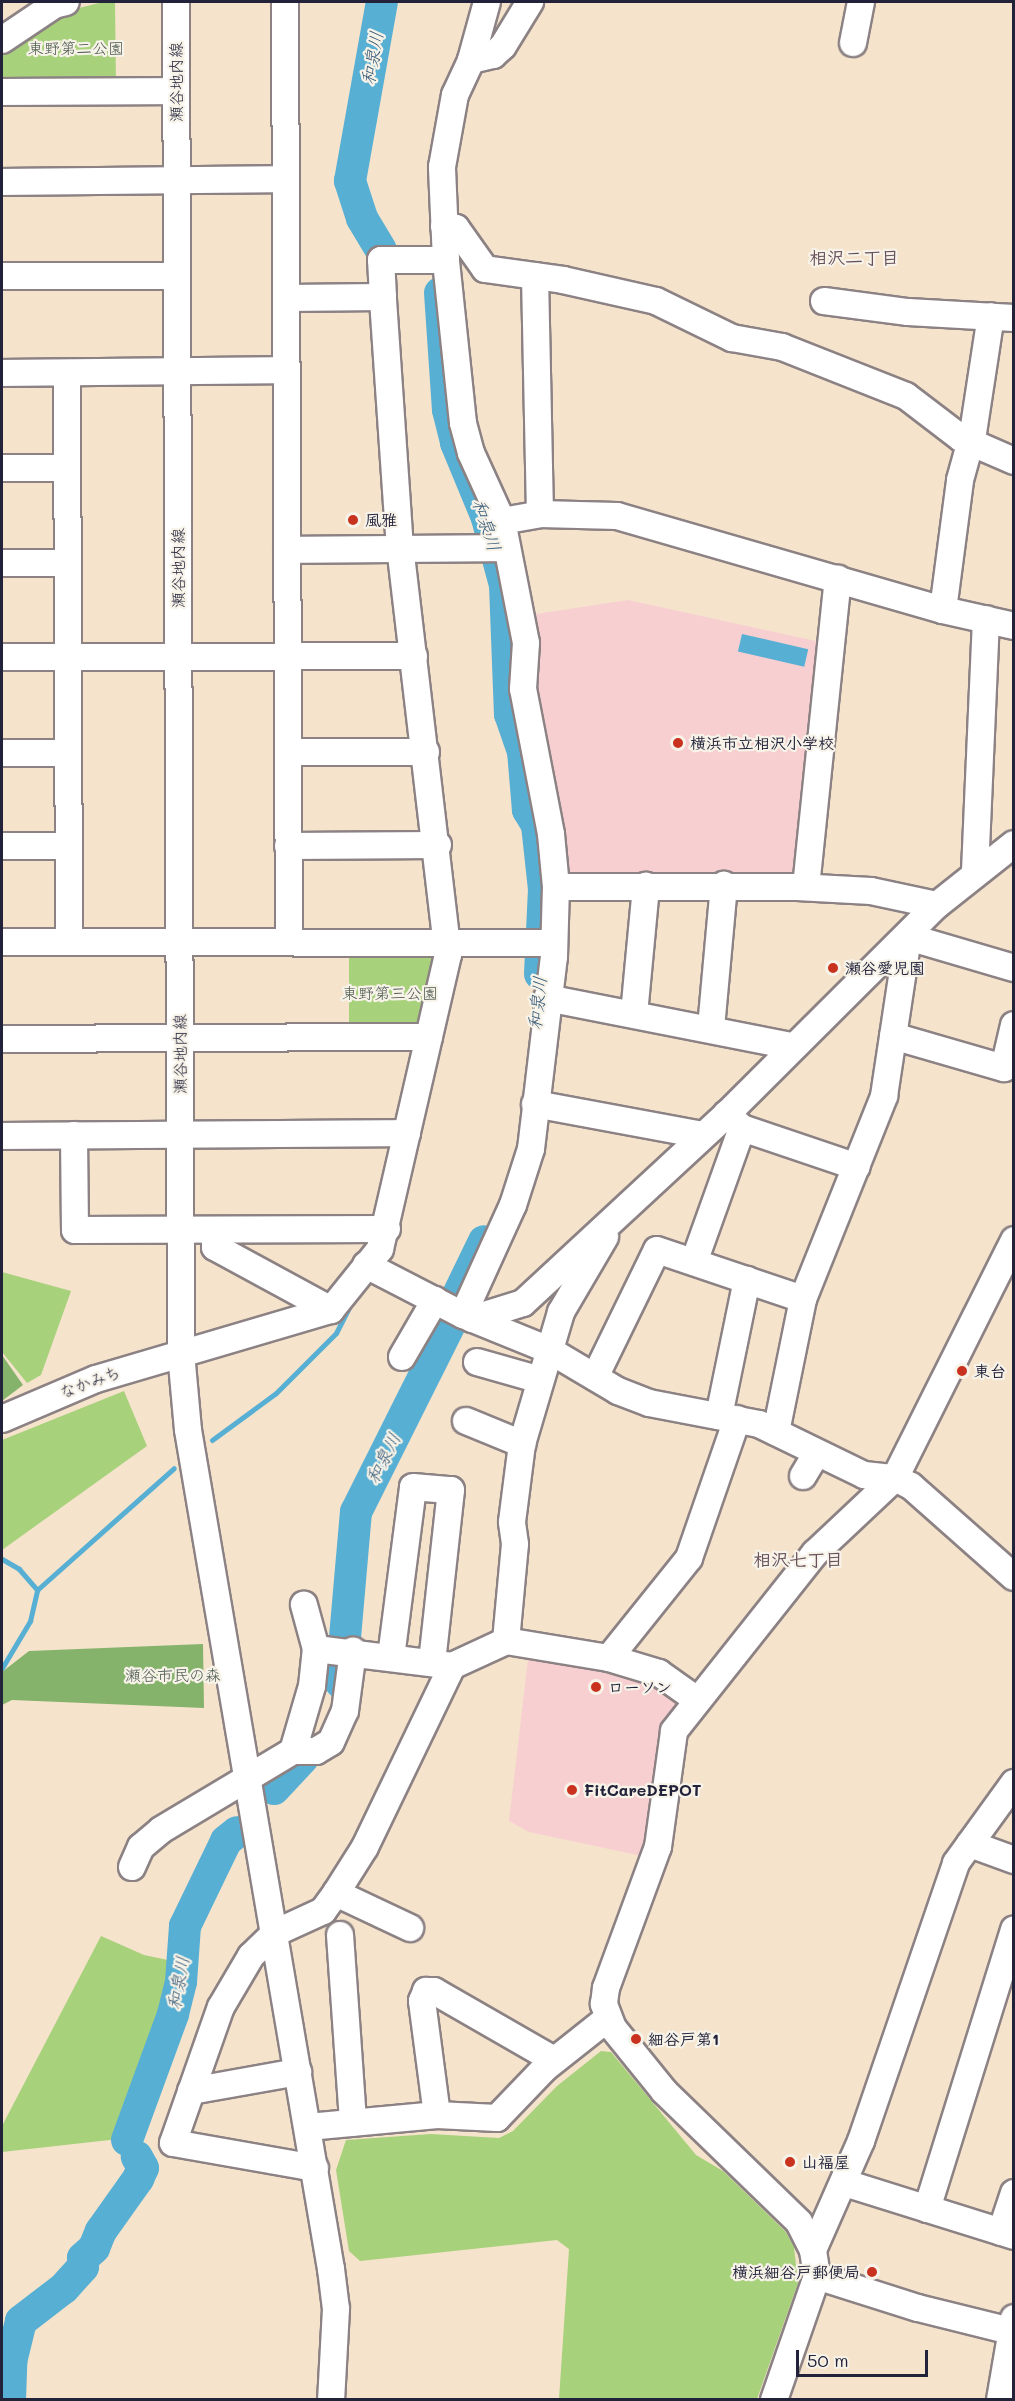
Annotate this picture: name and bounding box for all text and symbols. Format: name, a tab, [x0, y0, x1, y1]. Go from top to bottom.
water label: 和泉川	[357, 30, 387, 86]
park label: 東野第二公園	[28, 38, 124, 58]
street label: 瀬谷地内線	[166, 42, 186, 122]
district label: 相沢二丁目	[809, 246, 899, 268]
water label: 和泉川	[468, 496, 506, 554]
place label: 風雅	[365, 510, 397, 530]
marker: 風雅	[346, 513, 360, 527]
street label: 瀬谷地内線	[168, 528, 188, 608]
place label: 横浜市立相沢小学校	[690, 733, 834, 753]
marker: 横浜市立相沢小学校	[671, 736, 685, 750]
place label: 瀬谷愛児園	[845, 958, 925, 978]
marker: 瀬谷愛児園	[826, 961, 840, 975]
water label: 和泉川	[523, 975, 551, 1031]
park label: 東野第三公園	[342, 983, 438, 1003]
street label: 瀬谷地内線	[170, 1014, 190, 1094]
place label: 東台	[974, 1361, 1006, 1381]
street label: なかみち	[57, 1362, 123, 1402]
marker: 東台	[955, 1364, 969, 1378]
water label: 和泉川	[361, 1429, 405, 1487]
district label: 相沢七丁目	[753, 1548, 843, 1570]
park label: 瀬谷市民の森	[125, 1665, 221, 1685]
place label: ローソン	[608, 1677, 672, 1697]
marker: ローソン	[589, 1680, 603, 1694]
place label: FitCareDEPOT	[584, 1780, 701, 1800]
marker: FitCareDEPOT	[565, 1783, 579, 1797]
water label: 和泉川	[163, 1955, 193, 2011]
place label: 細谷戸第1	[648, 2029, 719, 2049]
marker: 細谷戸第1	[629, 2032, 643, 2046]
place label: 山福屋	[802, 2152, 850, 2172]
marker: 山福屋	[783, 2155, 797, 2169]
place label: 横浜細谷戸郵便局	[732, 2262, 860, 2282]
marker: 横浜細谷戸郵便局	[865, 2265, 879, 2279]
scale bar	[799, 2338, 931, 2376]
text: 50 m	[807, 2348, 849, 2372]

